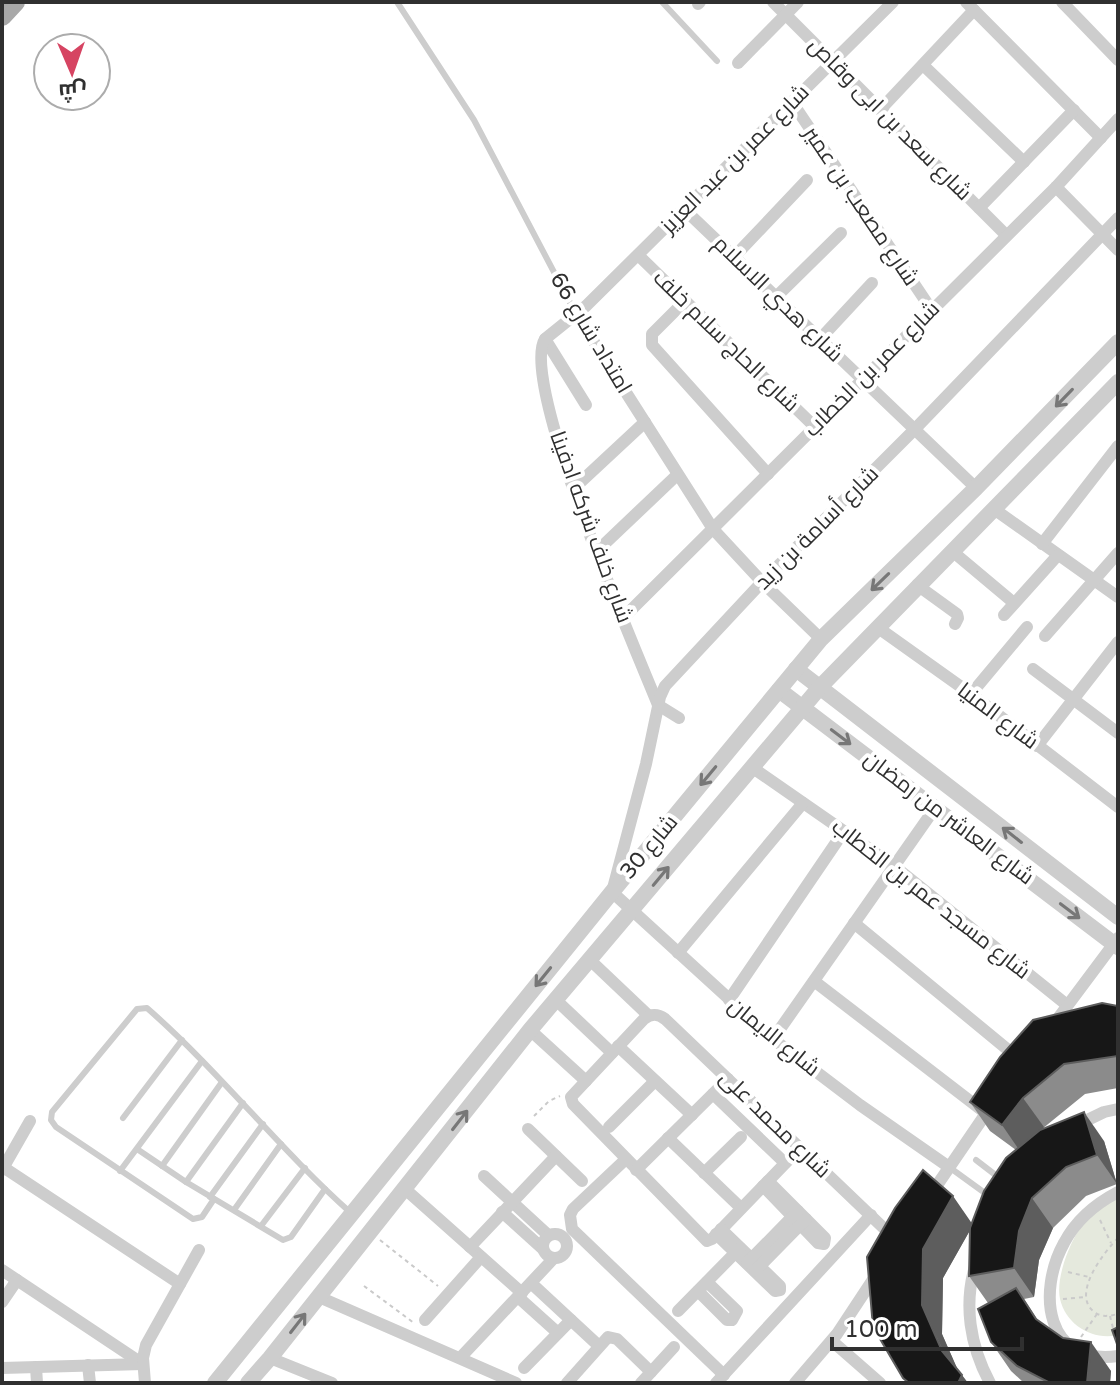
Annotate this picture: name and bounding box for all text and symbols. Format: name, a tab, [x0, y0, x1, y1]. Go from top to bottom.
north arrow	[32, 32, 112, 112]
street label: شارع سعد بن ابى وقاص	[802, 32, 977, 207]
text: ش	[58, 78, 87, 104]
street label: شارع عمر بن عبد العزيز	[654, 79, 815, 241]
street label: شارع مصعب بن عمير	[796, 120, 924, 291]
street label: شارع هدي الاسلام	[706, 231, 848, 370]
street label: شارع الحاج سلام خلف	[646, 265, 805, 419]
street label: امتداد شارع 66	[544, 268, 637, 399]
street label: شارع عمر بن الخطاب	[799, 296, 946, 443]
one-way arrow	[1055, 388, 1074, 407]
street label: شارع خلف شركه ادفينا	[543, 428, 638, 627]
street label: شارع أسامة بن زيد	[749, 460, 885, 596]
one-way arrow	[870, 572, 890, 591]
street label: شارع المنيا	[952, 677, 1044, 756]
one-way arrow	[830, 728, 851, 745]
street label: شارع العاشر من رمضان	[858, 746, 1039, 891]
one-way arrow	[699, 765, 717, 786]
street label: شارع 30	[615, 810, 684, 885]
street label: شارع مسجد عمر بن الخطاب	[826, 813, 1035, 985]
one-way arrow	[1002, 826, 1023, 843]
one-way arrow	[652, 867, 670, 887]
one-way arrow	[1059, 902, 1081, 919]
one-way arrow	[534, 966, 552, 987]
street label: شارع الايمان	[722, 992, 825, 1083]
street label: شارع محمد على	[713, 1065, 836, 1184]
one-way arrow	[451, 1110, 468, 1131]
scale bar	[832, 1301, 1022, 1351]
one-way arrow	[289, 1313, 307, 1334]
text: 100 m	[844, 1315, 918, 1344]

